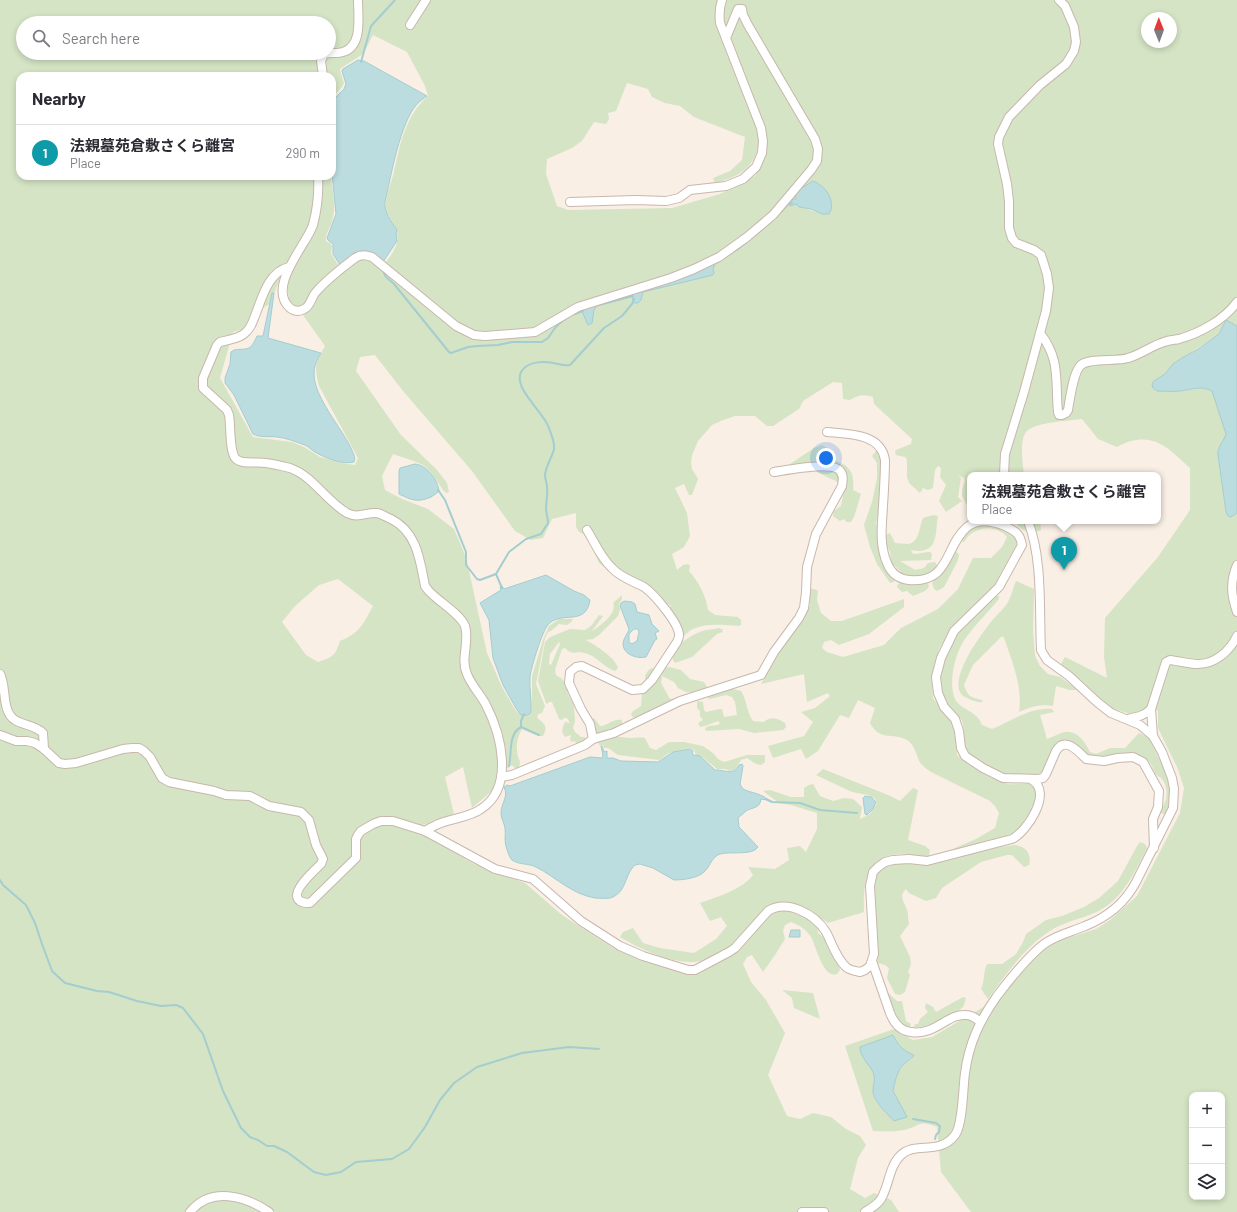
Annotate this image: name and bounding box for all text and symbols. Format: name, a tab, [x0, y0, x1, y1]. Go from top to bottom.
north arrow	[1141, 12, 1177, 48]
search box	[16, 16, 336, 60]
icon: search	[30, 27, 52, 49]
text: Search here	[62, 29, 140, 47]
text: Nearby	[32, 88, 86, 108]
text: 法親墓苑倉敷さくら離宮	[70, 136, 235, 154]
text: 1	[43, 145, 47, 161]
text: 290 m	[286, 145, 320, 161]
text: Place	[70, 155, 101, 171]
your location	[816, 448, 836, 468]
popup	[967, 472, 1161, 524]
text: 法親墓苑倉敷さくら離宮	[981, 482, 1147, 500]
text: Place	[981, 501, 1012, 517]
pin: 1	[1051, 537, 1077, 570]
map controls	[1189, 1092, 1225, 1200]
button: +	[1189, 1092, 1225, 1128]
button: −	[1189, 1128, 1225, 1164]
button: layers	[1189, 1164, 1225, 1200]

